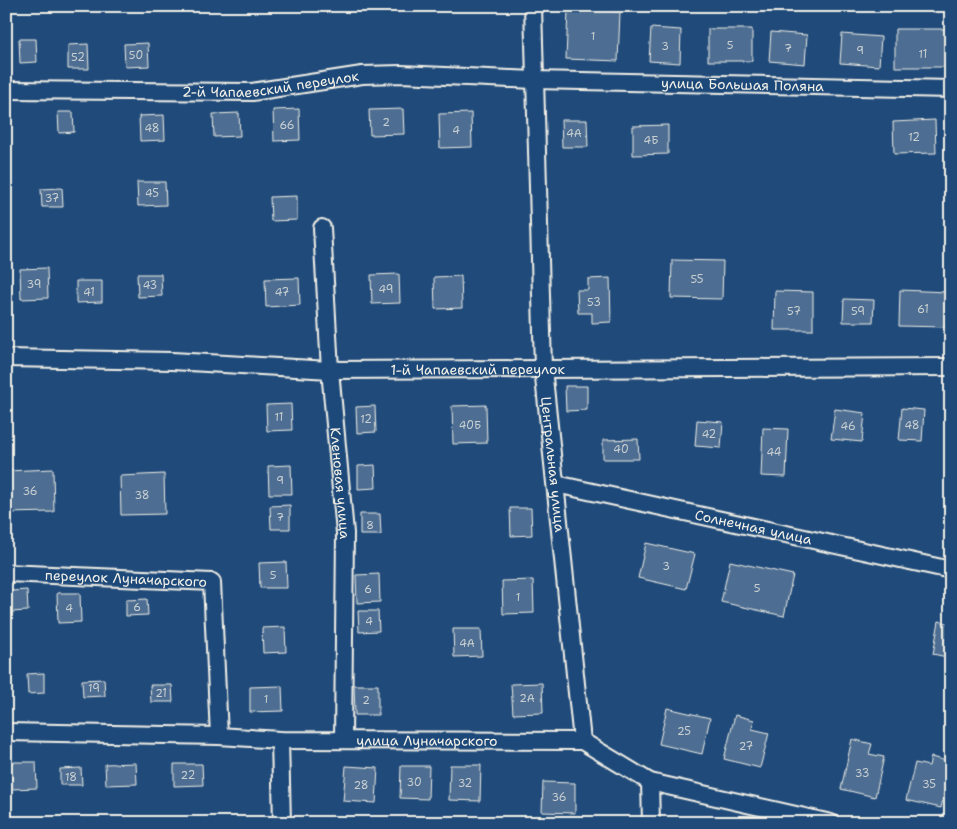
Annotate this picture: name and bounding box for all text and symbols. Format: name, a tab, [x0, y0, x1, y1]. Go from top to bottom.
house number: 1	[591, 29, 595, 44]
house number: 5	[727, 38, 734, 53]
house number: 3	[661, 39, 669, 54]
house number: 7	[784, 41, 792, 56]
house number: 9	[856, 43, 864, 58]
house number: 11	[919, 47, 927, 62]
house number: 50	[129, 48, 143, 63]
house number: 52	[71, 50, 85, 65]
street label: 2-й Чапаевский переулок	[182, 67, 361, 101]
street label: улица Большая Поляна	[661, 74, 824, 95]
house number: 2	[382, 115, 390, 130]
house number: 66	[279, 118, 295, 133]
house number: 48	[144, 121, 160, 136]
house number: 4	[452, 123, 460, 138]
house number: 4А	[566, 126, 582, 141]
house number: 12	[908, 130, 920, 145]
house number: 4Б	[644, 133, 658, 148]
house number: 45	[145, 186, 159, 201]
house number: 37	[45, 191, 60, 206]
house number: 55	[690, 272, 704, 287]
house number: 39	[27, 277, 41, 292]
house number: 43	[143, 278, 157, 293]
house number: 49	[379, 282, 393, 297]
house number: 41	[83, 285, 95, 300]
house number: 47	[275, 285, 290, 300]
house number: 53	[587, 295, 601, 310]
house number: 61	[917, 302, 929, 317]
house number: 57	[787, 304, 801, 319]
house number: 59	[851, 304, 865, 319]
street label: 1-й Чапаевский переулок	[391, 360, 565, 379]
street label: Центральная улица	[537, 396, 569, 533]
house number: 11	[275, 410, 283, 425]
house number: 12	[360, 412, 372, 427]
house number: 40Б	[459, 418, 481, 433]
house number: 48	[904, 418, 920, 433]
house number: 46	[840, 419, 856, 434]
street label: Кленовая улица	[326, 427, 354, 540]
house number: 42	[702, 427, 716, 442]
house number: 40	[613, 442, 629, 457]
house number: 44	[766, 445, 782, 460]
house number: 9	[276, 473, 284, 488]
house number: 36	[22, 484, 38, 499]
house number: 38	[134, 488, 150, 503]
street label: Солнечная улица	[693, 505, 814, 549]
house number: 7	[276, 510, 284, 525]
house number: 8	[366, 518, 374, 533]
house number: 3	[662, 559, 670, 574]
street label: переулок Луначарского	[44, 566, 207, 591]
house number: 5	[270, 568, 277, 583]
house number: 5	[754, 581, 761, 596]
house number: 6	[364, 582, 372, 597]
house number: 1	[516, 590, 520, 605]
house number: 6	[133, 600, 141, 615]
house number: 4	[65, 601, 73, 616]
house number: 4	[365, 614, 373, 629]
house number: 4А	[459, 636, 475, 651]
house number: 19	[88, 681, 100, 696]
house number: 21	[155, 686, 167, 701]
house number: 2А	[519, 691, 535, 706]
house number: 1	[264, 692, 268, 707]
house number: 2	[362, 693, 370, 708]
house number: 25	[677, 724, 691, 739]
street label: улица Луначарского	[356, 731, 497, 750]
house number: 27	[739, 739, 754, 754]
house number: 33	[855, 766, 869, 781]
house number: 22	[181, 768, 195, 783]
house number: 18	[65, 770, 77, 785]
house number: 30	[406, 775, 422, 790]
house number: 32	[458, 776, 472, 791]
house number: 35	[922, 777, 936, 792]
house number: 28	[353, 778, 369, 793]
house number: 36	[551, 790, 567, 805]

